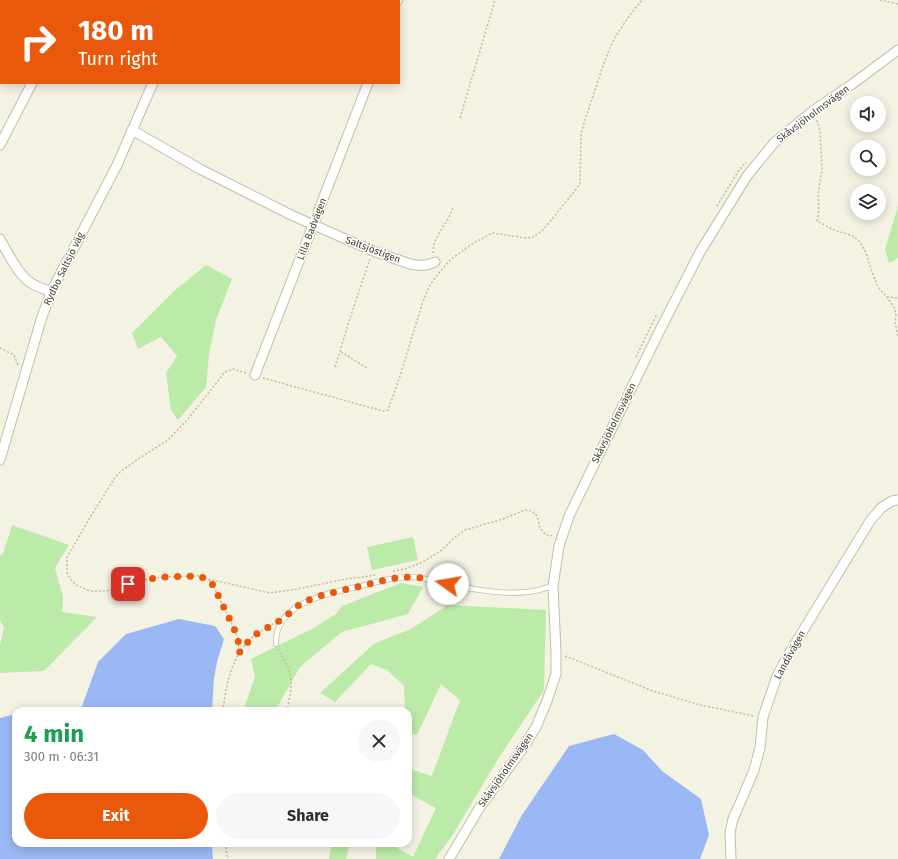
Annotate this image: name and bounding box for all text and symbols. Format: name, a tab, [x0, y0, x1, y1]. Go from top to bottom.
text: 180 m	[78, 14, 154, 47]
icon: right	[12, 16, 64, 68]
text: Turn right	[78, 48, 158, 70]
street label: Skåvsjöholmsvägen	[774, 82, 852, 145]
map controls	[850, 96, 886, 220]
button: sound	[850, 96, 886, 132]
button: search	[850, 140, 886, 176]
button: layers	[850, 184, 886, 220]
street label: Lilla Badvägen	[295, 196, 329, 262]
street label: Rydbo Saltsjö väg	[41, 230, 87, 308]
street label: Saltsjöstigen	[344, 234, 402, 266]
street label: Skåvsjöholmsvägen	[588, 380, 639, 465]
position arrow	[427, 563, 469, 605]
pin	[111, 567, 145, 601]
icon: arrive	[117, 573, 139, 595]
street label: Landåvägen	[771, 628, 808, 681]
text: 4 min	[24, 720, 84, 748]
button: close	[358, 720, 400, 762]
street label: Skåvsjöholmsvägen	[475, 730, 536, 809]
text: 300 m · 06:31	[24, 749, 99, 764]
button: Exit	[24, 793, 208, 839]
button: Share	[216, 793, 400, 839]

